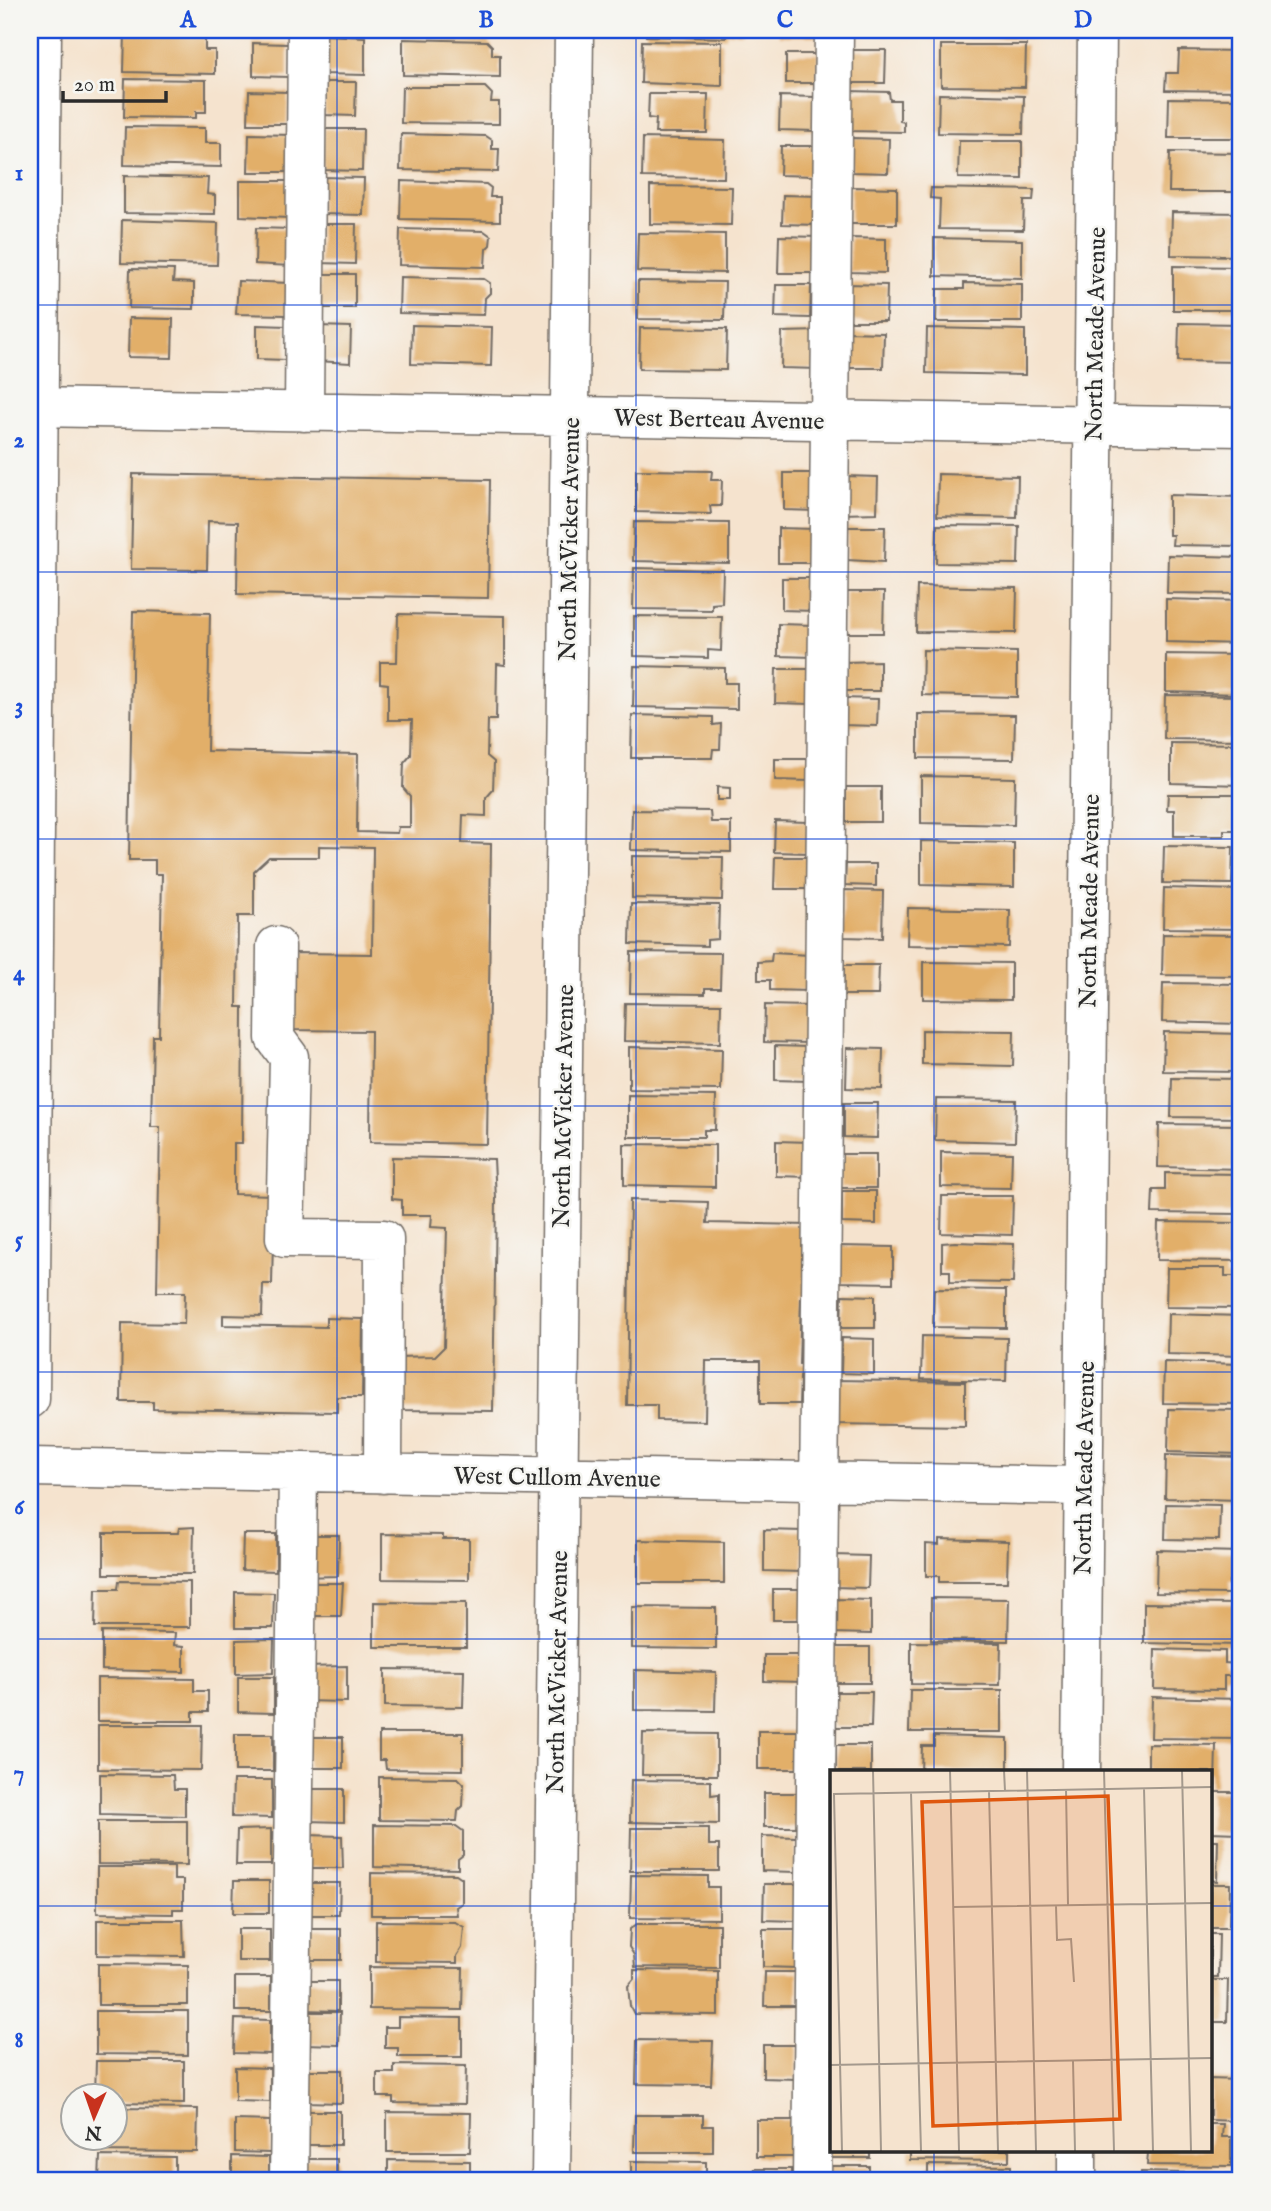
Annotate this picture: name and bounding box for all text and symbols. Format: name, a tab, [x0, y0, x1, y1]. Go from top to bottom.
text: A	[179, 6, 197, 35]
text: B	[478, 6, 494, 35]
text: C	[777, 6, 794, 35]
text: D	[1074, 6, 1092, 35]
scale bar	[63, 60, 166, 104]
text: 20 m	[74, 72, 115, 99]
text: 1	[15, 159, 23, 188]
street label: North Meade Avenue	[1079, 227, 1114, 441]
street label: West Berteau Avenue	[613, 403, 825, 438]
street label: North McVicker Avenue	[553, 417, 588, 661]
text: 2	[14, 426, 25, 455]
text: 3	[15, 692, 23, 721]
street label: North Meade Avenue	[1073, 794, 1108, 1008]
text: 4	[13, 959, 25, 988]
street label: North McVicker Avenue	[547, 984, 582, 1228]
text: 5	[15, 1226, 24, 1255]
street label: North Meade Avenue	[1068, 1361, 1103, 1575]
street label: West Cullom Avenue	[453, 1461, 661, 1496]
text: 6	[14, 1493, 25, 1522]
street label: North McVicker Avenue	[541, 1550, 576, 1794]
text: 7	[14, 1759, 24, 1788]
inset map	[830, 1770, 1212, 2152]
text: 8	[14, 2026, 24, 2055]
north arrow	[60, 2082, 130, 2152]
text: N	[84, 2120, 103, 2144]

